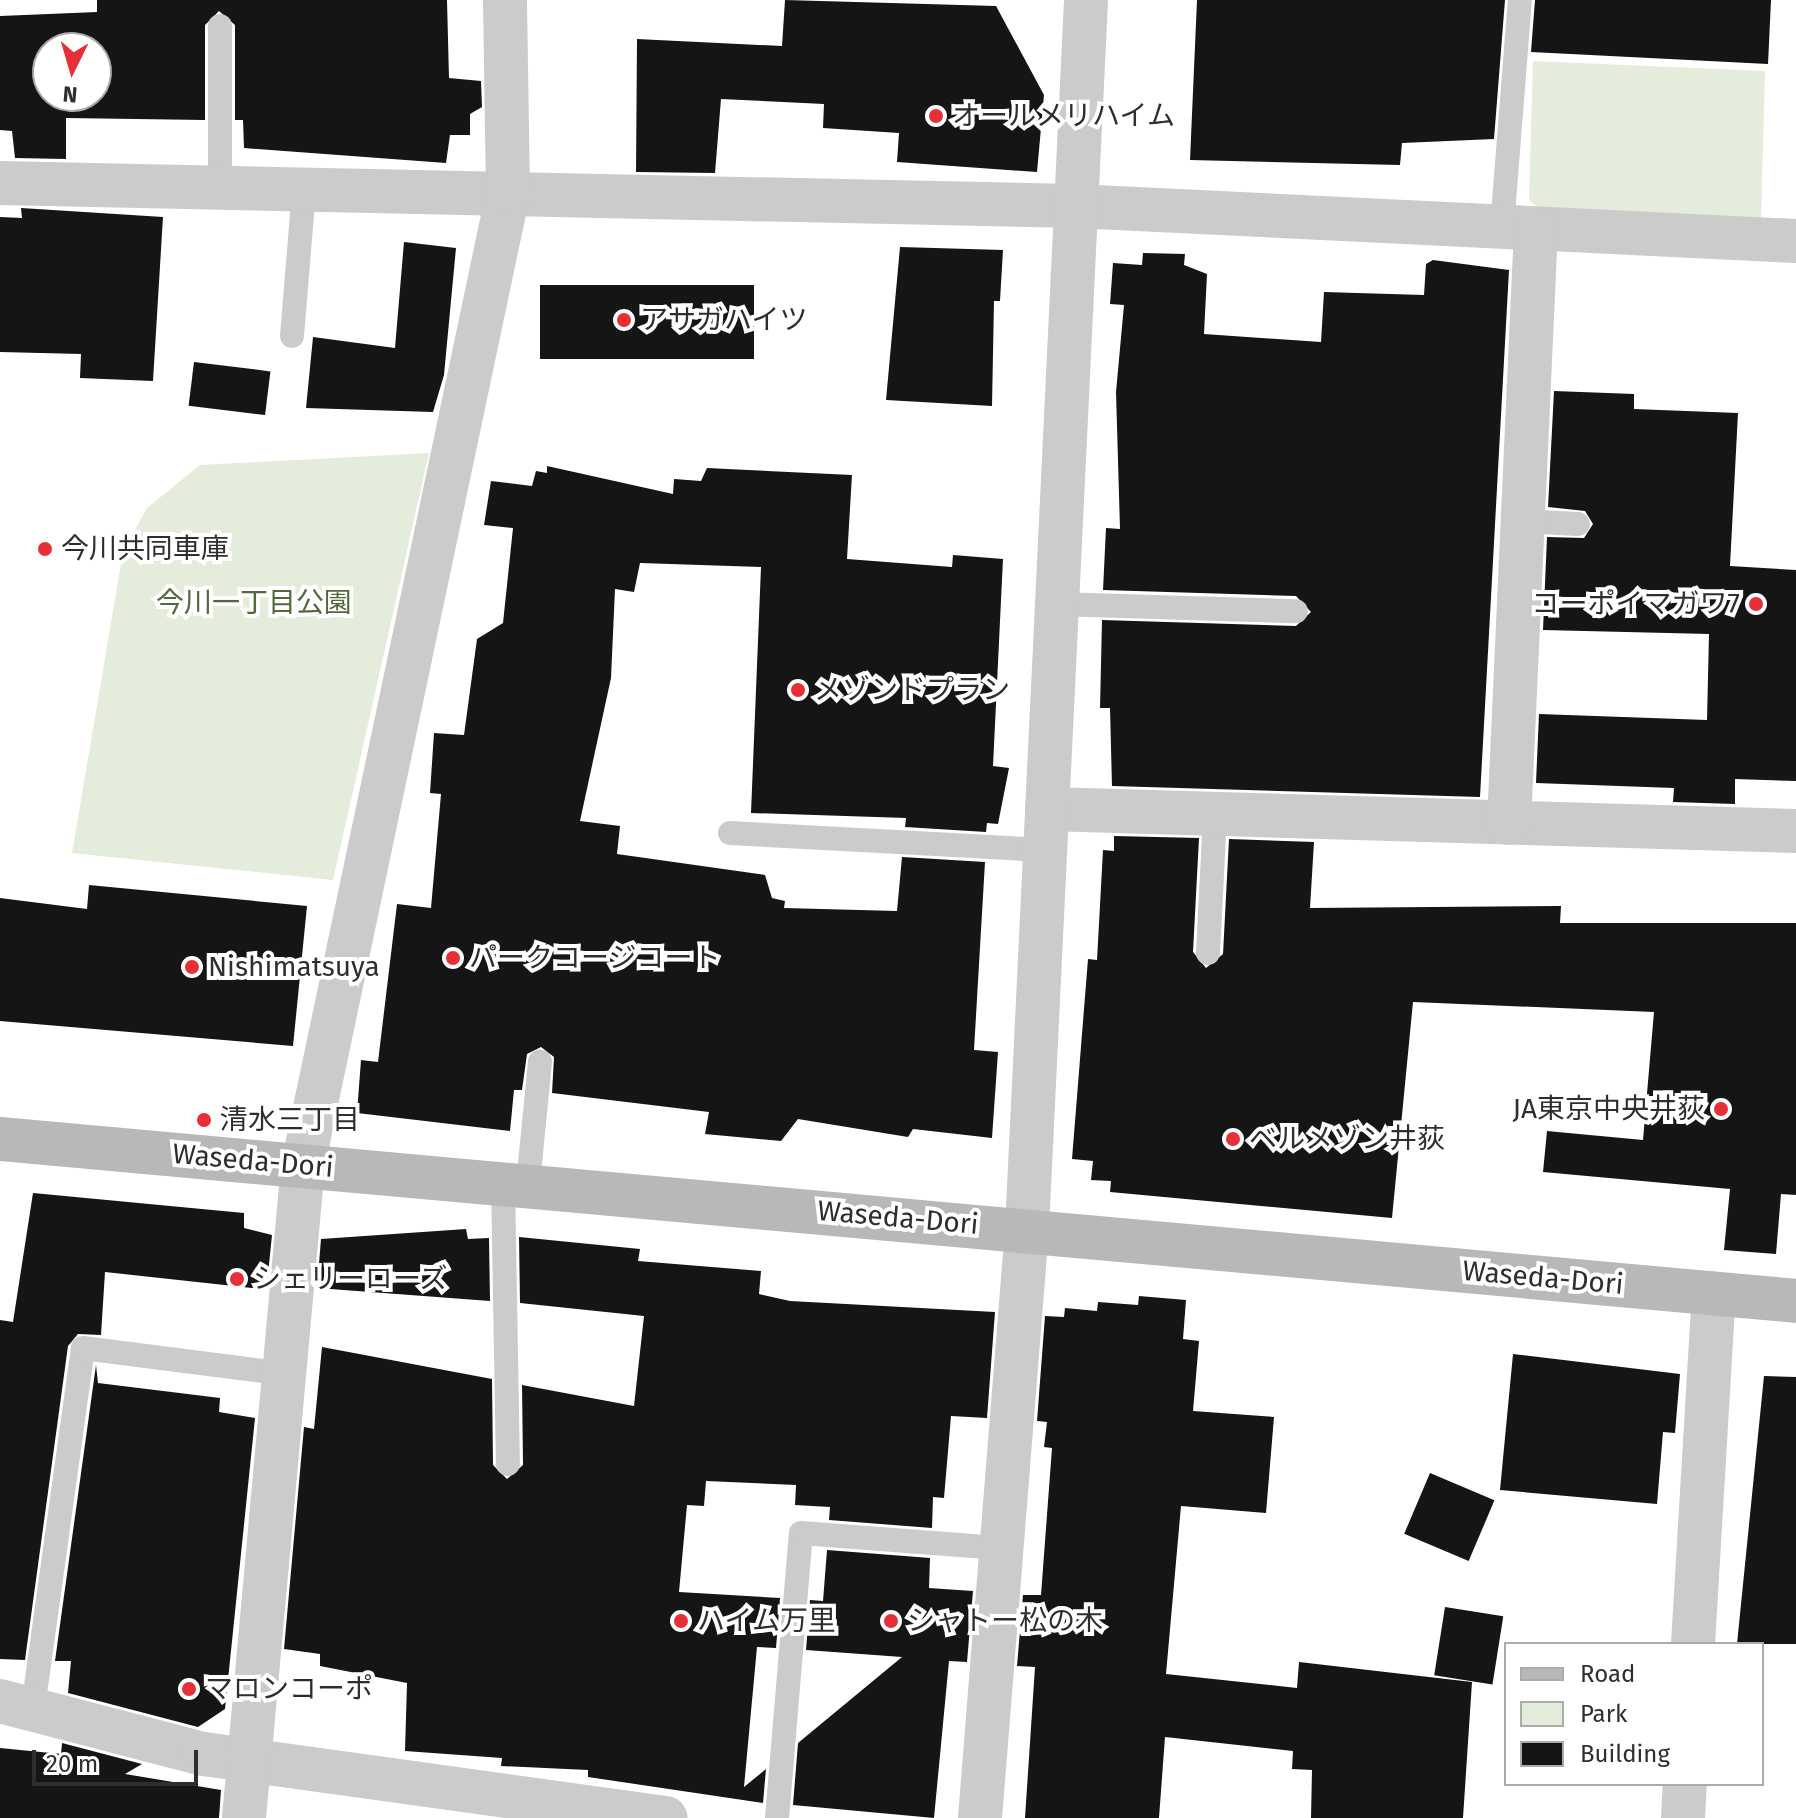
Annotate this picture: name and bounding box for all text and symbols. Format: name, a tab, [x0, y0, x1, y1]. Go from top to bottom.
north arrow	[32, 32, 112, 112]
text: N	[62, 80, 78, 108]
place label: オールメリハイム	[952, 99, 1176, 133]
marker: オールメリハイム	[927, 107, 945, 125]
place label: アサガハイツ	[640, 303, 808, 337]
marker: アサガハイツ	[615, 311, 633, 329]
place label: 今川共同車庫	[61, 532, 229, 566]
marker: 今川共同車庫	[36, 540, 54, 558]
park label: 今川一丁目公園	[156, 586, 352, 620]
place label: コーポイマガワ7	[1532, 587, 1740, 621]
marker: コーポイマガワ7	[1747, 595, 1765, 613]
place label: メゾンドプラン	[814, 673, 1010, 707]
marker: メゾンドプラン	[789, 681, 807, 699]
place label: パークコージコート	[469, 941, 721, 975]
marker: パークコージコート	[444, 949, 462, 967]
place label: Nishimatsuya	[208, 950, 380, 984]
marker: Nishimatsuya	[183, 958, 201, 976]
place label: JA東京中央井荻	[1512, 1092, 1705, 1126]
marker: JA東京中央井荻	[1712, 1100, 1730, 1118]
place label: 清水三丁目	[220, 1103, 360, 1137]
marker: 清水三丁目	[195, 1111, 213, 1129]
place label: ベルメゾン井荻	[1249, 1122, 1445, 1156]
marker: ベルメゾン井荻	[1224, 1130, 1242, 1148]
street label: Waseda-Dori	[171, 1137, 335, 1185]
street label: Waseda-Dori	[816, 1194, 980, 1242]
street label: Waseda-Dori	[1461, 1254, 1625, 1302]
place label: シェリーローズ	[253, 1262, 449, 1296]
marker: シェリーローズ	[228, 1270, 246, 1288]
place label: ハイム万里	[697, 1604, 837, 1638]
place label: シャトー松の木	[907, 1604, 1103, 1638]
marker: ハイム万里	[672, 1612, 690, 1630]
marker: シャトー松の木	[882, 1612, 900, 1630]
legend	[1504, 1642, 1764, 1786]
text: Road	[1580, 1660, 1635, 1688]
place label: マロンコーポ	[205, 1672, 373, 1706]
marker: マロンコーポ	[180, 1680, 198, 1698]
text: Park	[1580, 1700, 1627, 1728]
scale bar	[36, 1734, 202, 1784]
text: Building	[1580, 1740, 1670, 1768]
text: 20 m	[46, 1750, 98, 1778]

